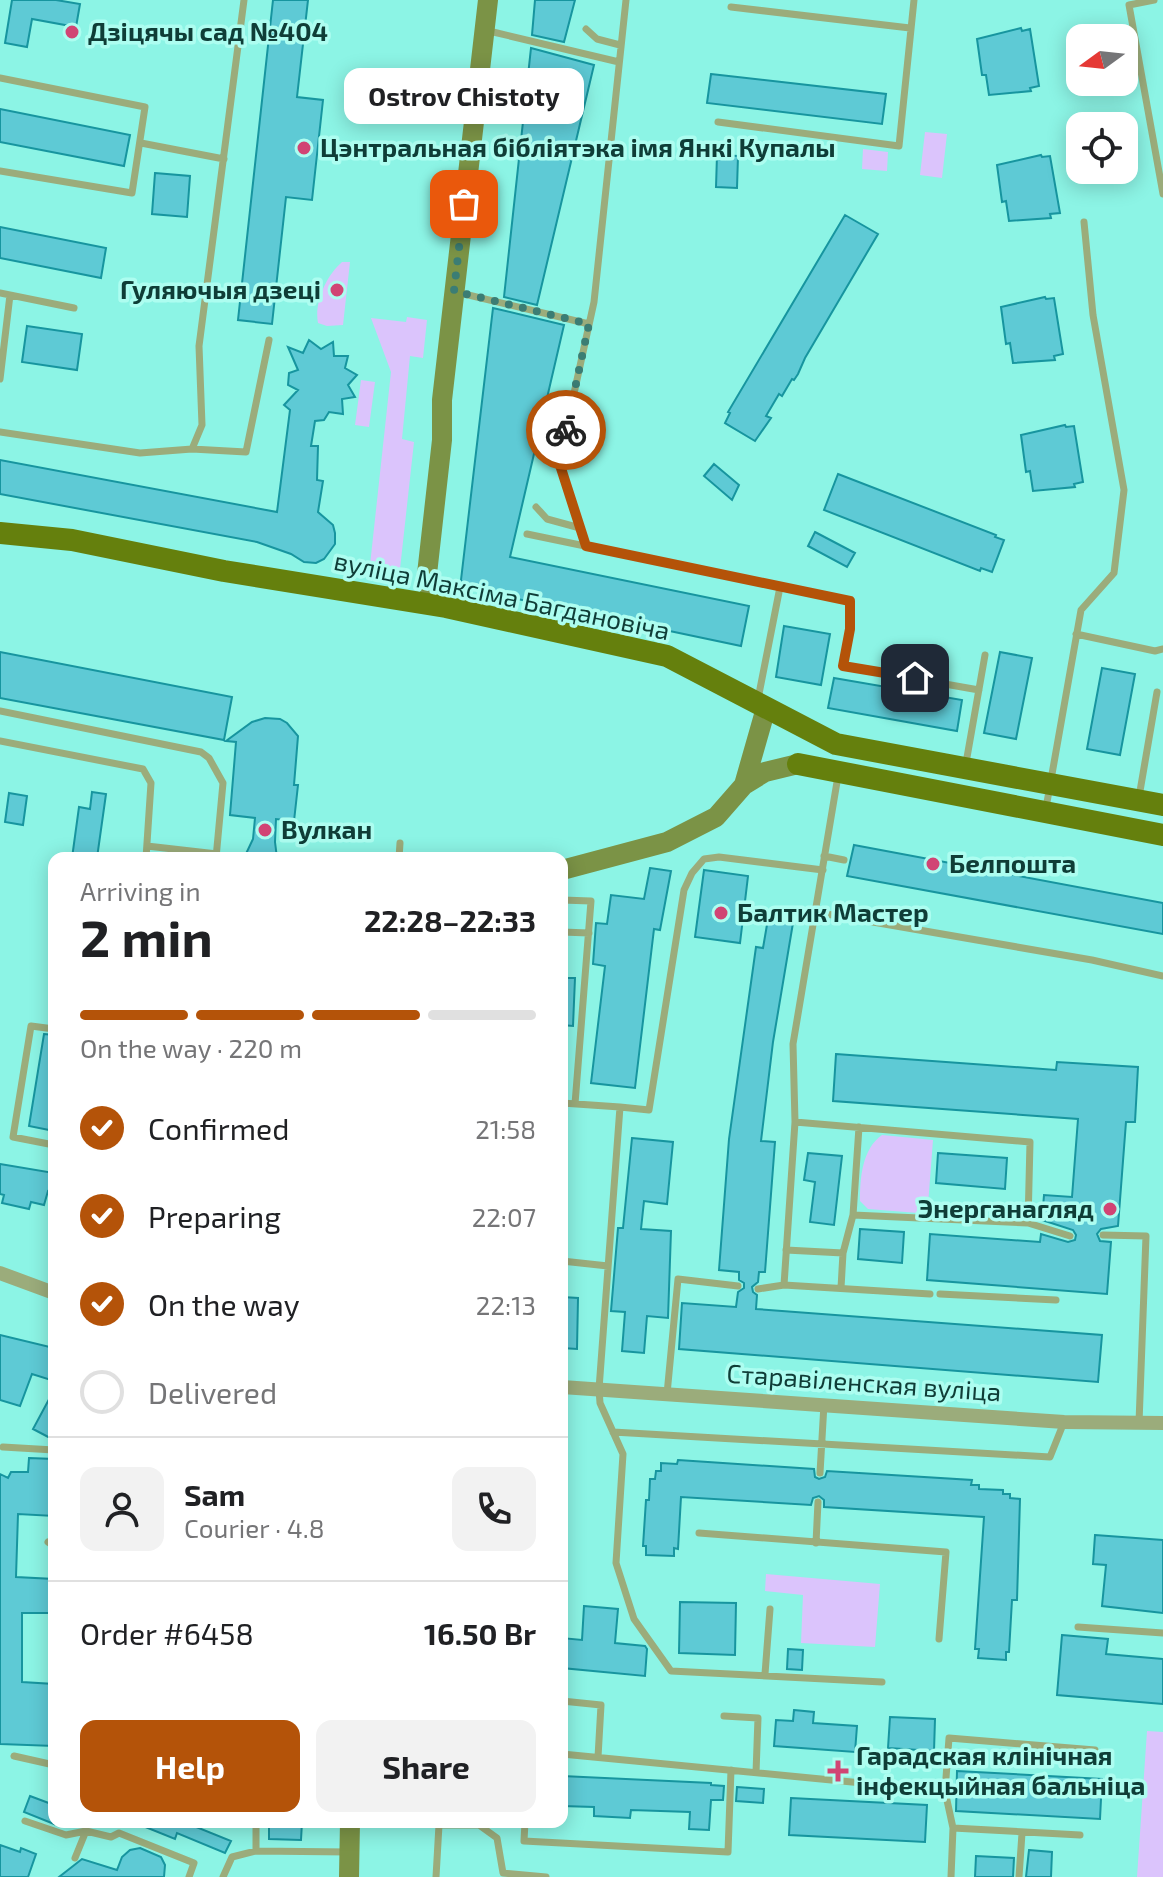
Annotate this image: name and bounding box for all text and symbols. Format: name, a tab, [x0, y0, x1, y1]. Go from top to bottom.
place label: Дзіцячы сад №404	[88, 15, 328, 46]
marker: Дзіцячы сад №404	[63, 23, 81, 41]
north arrow	[1066, 24, 1138, 96]
map controls	[1066, 24, 1138, 184]
callout: Ostrov Chistoty	[344, 68, 584, 124]
text: Ostrov Chistoty	[368, 80, 560, 111]
button: locate	[1066, 112, 1138, 184]
place label: Цэнтральная бібліятэка імя Янкі Купалы	[320, 131, 836, 162]
marker: Цэнтральная бібліятэка імя Янкі Купалы	[295, 139, 313, 157]
pin	[430, 170, 498, 238]
icon: bag	[442, 182, 486, 226]
place label: Гуляючыя дзеці	[120, 273, 321, 304]
marker: Гуляючыя дзеці	[328, 281, 346, 299]
courier	[526, 390, 606, 470]
icon: bike	[544, 408, 588, 452]
street label: вуліца Максіма Багдановіча	[331, 544, 673, 646]
pin	[881, 644, 949, 712]
icon: home	[893, 656, 937, 700]
place label: Вулкан	[281, 813, 372, 844]
marker: Вулкан	[256, 821, 274, 839]
place label: Белпошта	[949, 847, 1076, 878]
marker: Белпошта	[924, 855, 942, 873]
text: Arriving in	[80, 875, 201, 906]
place label: Балтик Мастер	[737, 896, 929, 927]
text: 22:28–22:33	[364, 902, 536, 938]
marker: Балтик Мастер	[712, 904, 730, 922]
text: 2 min	[80, 905, 213, 967]
text: On the way · 220 m	[80, 1032, 302, 1063]
icon: check	[80, 1106, 124, 1150]
text: Confirmed	[148, 1110, 289, 1146]
text: 21:58	[475, 1113, 536, 1144]
place label: Энерганагляд	[918, 1192, 1094, 1223]
icon: check	[80, 1194, 124, 1238]
text: Preparing	[148, 1198, 281, 1234]
marker: Энерганагляд	[1101, 1200, 1119, 1218]
text: 22:07	[472, 1201, 536, 1232]
icon: check	[80, 1282, 124, 1326]
text: On the way	[148, 1286, 300, 1322]
text: 22:13	[476, 1289, 536, 1320]
street label: Старавіленская вуліца	[726, 1356, 1002, 1408]
text: Delivered	[148, 1374, 277, 1410]
button: person	[80, 1467, 164, 1551]
button: phone	[452, 1467, 536, 1551]
text: Sam	[184, 1476, 245, 1512]
text: Courier · 4.8	[184, 1512, 325, 1543]
text: Order #6458	[80, 1615, 254, 1651]
text: 16.50 Br	[424, 1615, 536, 1651]
button: Help	[80, 1720, 300, 1812]
button: Share	[316, 1720, 536, 1812]
place label: Гарадская клінічная інфекцыйная бальніца	[856, 1739, 1145, 1800]
marker: Гарадская клінічная інфекцыйная бальніца	[827, 1760, 849, 1782]

